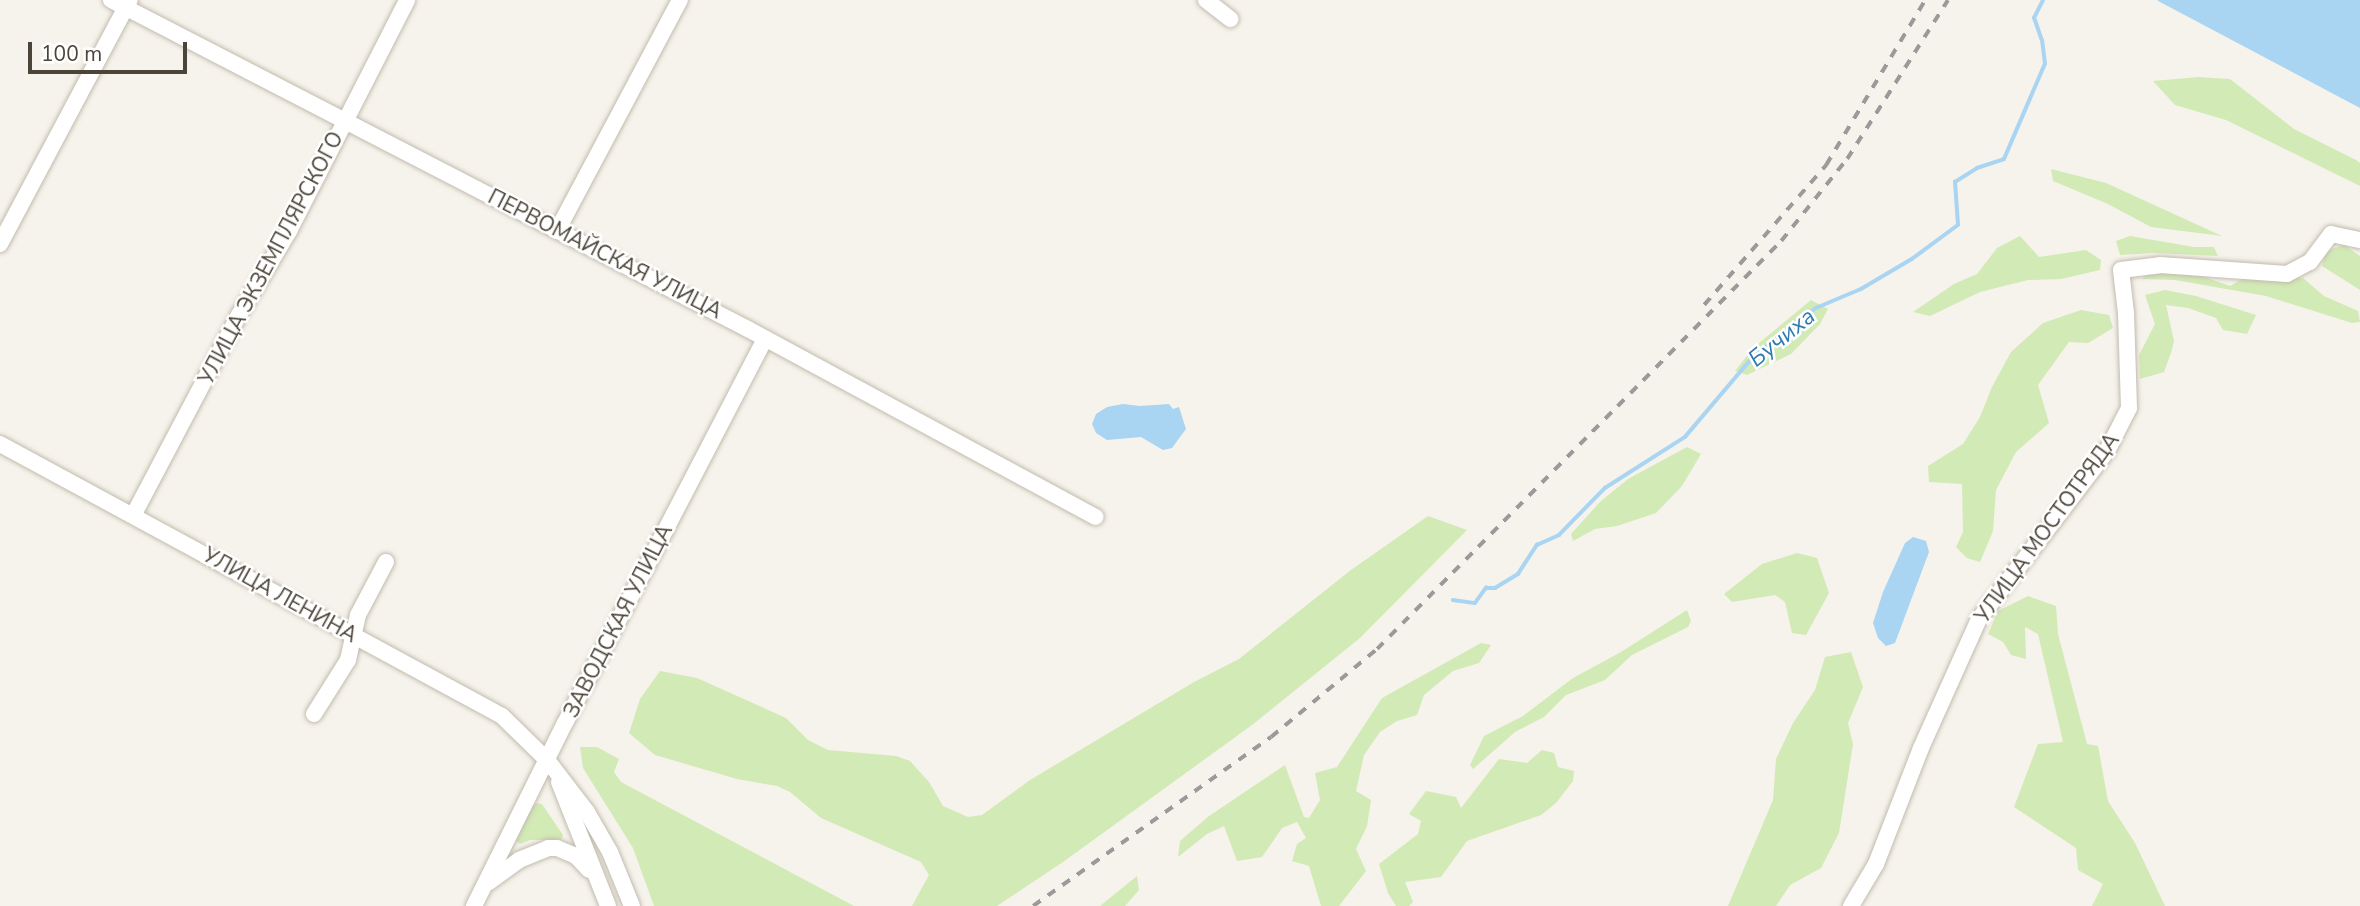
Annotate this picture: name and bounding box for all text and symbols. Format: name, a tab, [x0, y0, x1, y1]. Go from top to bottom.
scale bar	[32, 28, 191, 72]
text: 100 m	[41, 40, 102, 68]
street label: УЛИЦА ЭКЗЕМПЛЯРСКОГО	[193, 127, 349, 389]
street label: ПЕРВОМАЙСКАЯ УЛИЦА	[484, 184, 726, 324]
water label: Бучиха	[1743, 303, 1821, 373]
street label: УЛИЦА МОСТОТРЯДА	[1970, 428, 2124, 628]
street label: ЗАВОДСКАЯ УЛИЦА	[558, 520, 678, 722]
street label: УЛИЦА ЛЕНИНА	[198, 542, 362, 648]

